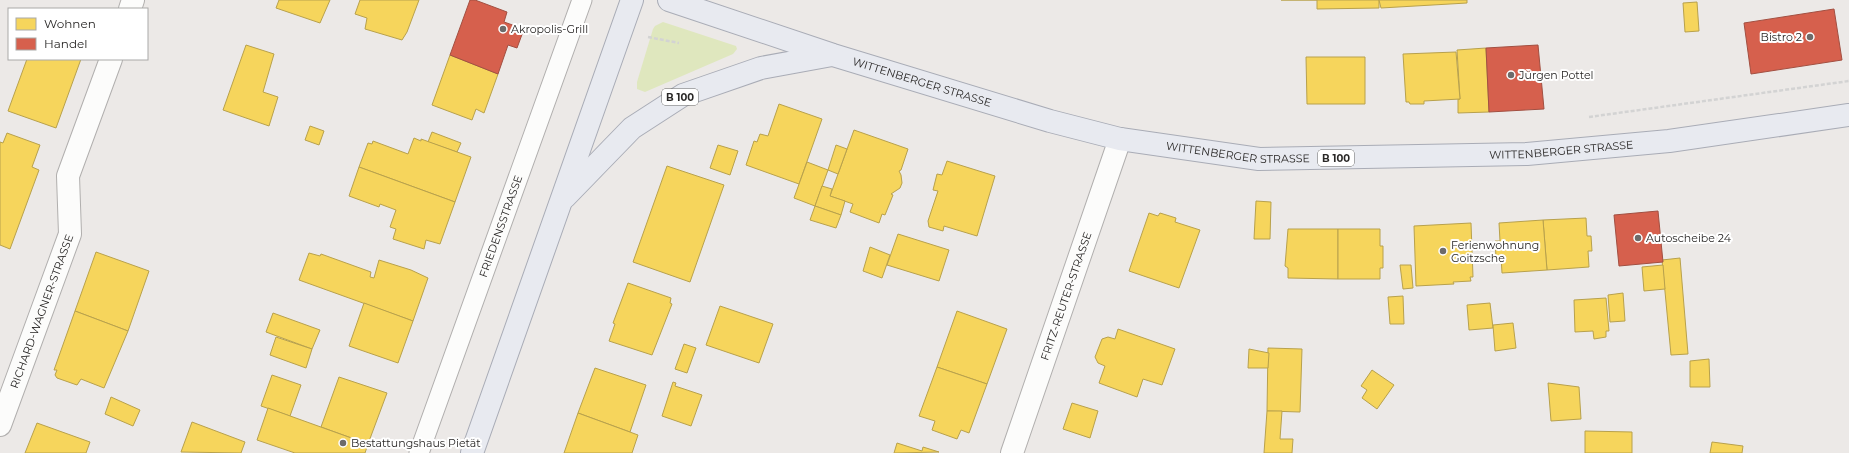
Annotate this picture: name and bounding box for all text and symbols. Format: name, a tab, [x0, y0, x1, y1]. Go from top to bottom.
legend	[8, 8, 148, 60]
text: Wohnen	[44, 16, 96, 31]
place label: Akropolis-Grill	[511, 22, 588, 36]
marker: Akropolis-Grill	[498, 24, 508, 34]
place label: Bistro 2	[1761, 30, 1802, 44]
marker: Bistro 2	[1805, 32, 1815, 42]
text: Handel	[44, 36, 88, 51]
street label: WITTENBERGER STRASSE	[851, 54, 993, 110]
place label: Jürgen Pottel	[1518, 68, 1594, 82]
marker: Jürgen Pottel	[1506, 70, 1516, 80]
road number: B 100	[662, 89, 698, 105]
street label: WITTENBERGER STRASSE	[1489, 137, 1634, 162]
street label: WITTENBERGER STRASSE	[1165, 139, 1310, 166]
road number: B 100	[1318, 150, 1354, 166]
street label: FRIEDENSSTRASSE	[476, 173, 525, 279]
street label: FRITZ-REUTER-STRASSE	[1037, 230, 1095, 362]
place label: Autoscheibe 24	[1646, 231, 1732, 245]
street label: RICHARD-WAGNER-STRASSE	[7, 232, 76, 390]
marker: Autoscheibe 24	[1633, 233, 1643, 243]
place label: Ferienwohnung Goitzsche	[1451, 238, 1539, 265]
marker: Ferienwohnung Goitzsche	[1438, 246, 1448, 256]
place label: Bestattungshaus Pietät	[351, 436, 481, 450]
marker: Bestattungshaus Pietät	[338, 438, 348, 448]

